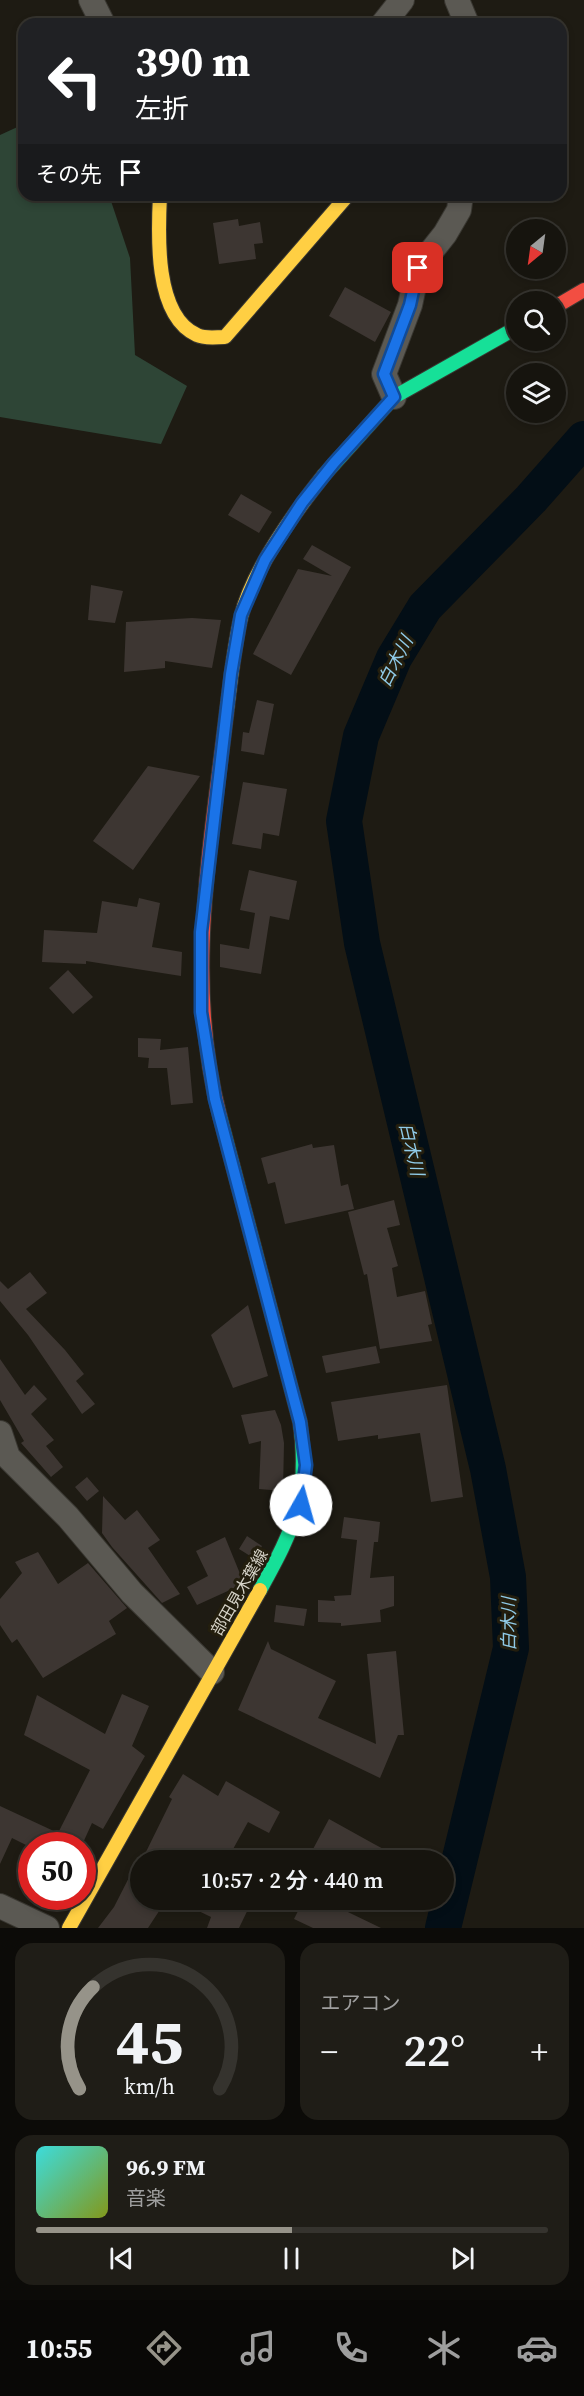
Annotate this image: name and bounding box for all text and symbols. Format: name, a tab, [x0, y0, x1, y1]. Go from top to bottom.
text: 390 m	[135, 32, 250, 90]
icon: left	[36, 42, 114, 120]
text: 左折	[135, 90, 189, 127]
icon: arrive	[114, 156, 147, 189]
text: その先	[36, 159, 102, 189]
north arrow	[506, 219, 566, 279]
map controls	[506, 219, 566, 423]
pin	[392, 242, 443, 293]
icon: arrive	[401, 251, 434, 284]
button: search	[506, 291, 566, 351]
button: layers	[506, 363, 566, 423]
water label: 白木川	[372, 629, 419, 691]
water label: 白木川	[394, 1120, 431, 1180]
position arrow	[269, 1473, 333, 1537]
street label: 部田見木葉線	[205, 1545, 273, 1639]
water label: 白木川	[496, 1595, 521, 1651]
speed limit sign: 50	[18, 1832, 96, 1910]
text: 10:57 · 2 分 · 440 m	[201, 1865, 383, 1895]
text: エアコン	[321, 1989, 401, 2017]
text: 45	[116, 1998, 184, 2084]
text: 22°	[403, 2019, 465, 2081]
text: −	[321, 2029, 338, 2074]
text: +	[531, 2029, 548, 2074]
text: km/h	[124, 2072, 175, 2101]
text: 96.9 FM	[126, 2152, 205, 2182]
text: 音楽	[126, 2184, 166, 2212]
icon: previous	[105, 2242, 138, 2275]
icon: pause	[275, 2242, 308, 2275]
icon: next	[446, 2242, 479, 2275]
icon: directions	[143, 2327, 185, 2369]
icon: music	[237, 2327, 279, 2369]
icon: phone	[330, 2327, 372, 2369]
icon: climate	[423, 2327, 465, 2369]
icon: car	[516, 2327, 558, 2369]
text: 10:55	[26, 2330, 92, 2367]

